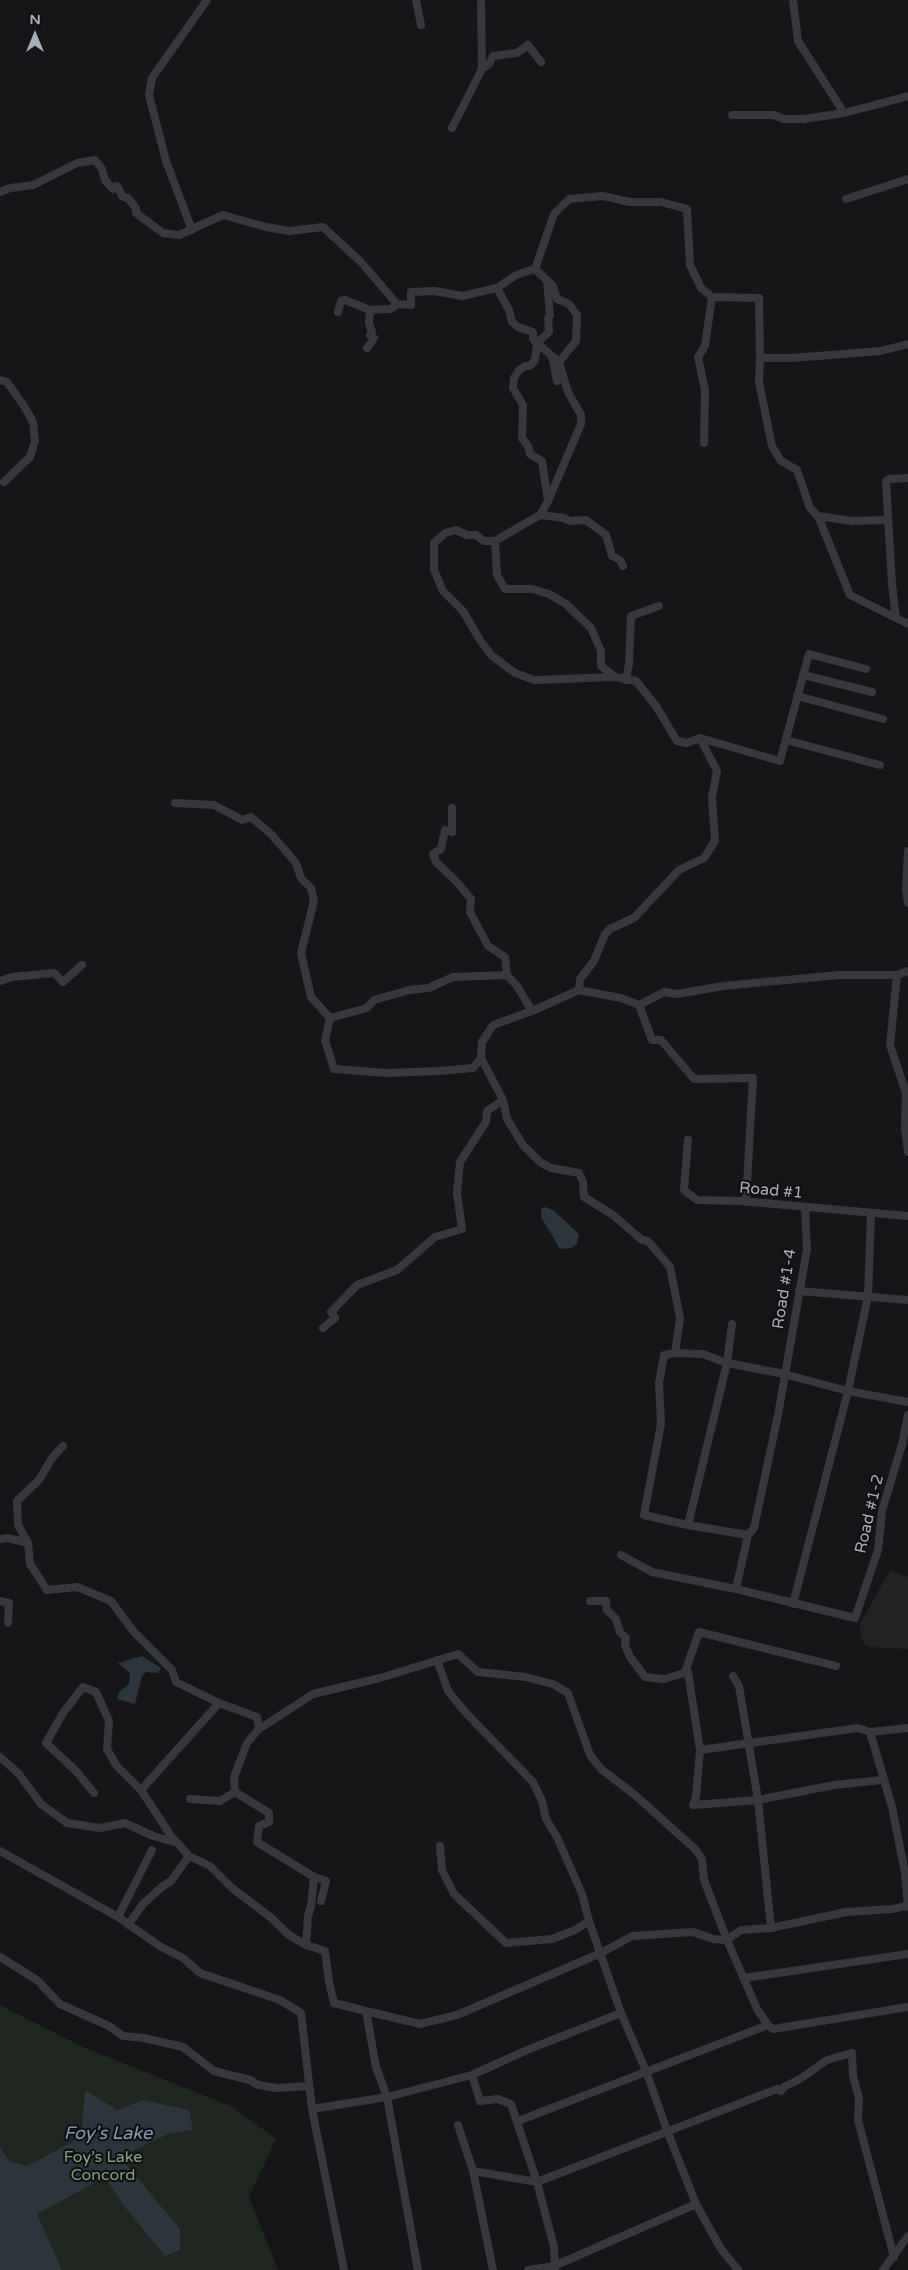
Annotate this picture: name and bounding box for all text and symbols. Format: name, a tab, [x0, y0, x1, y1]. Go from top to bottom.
north arrow	[10, 10, 60, 60]
text: N	[29, 11, 41, 28]
street label: Road #1	[738, 1179, 804, 1203]
street label: Road #1-4	[769, 1248, 801, 1330]
street label: Road #1-2	[852, 1472, 888, 1556]
water label: Foy's Lake	[64, 2123, 152, 2145]
park label: Foy’s Lake Concord	[64, 2148, 142, 2186]

